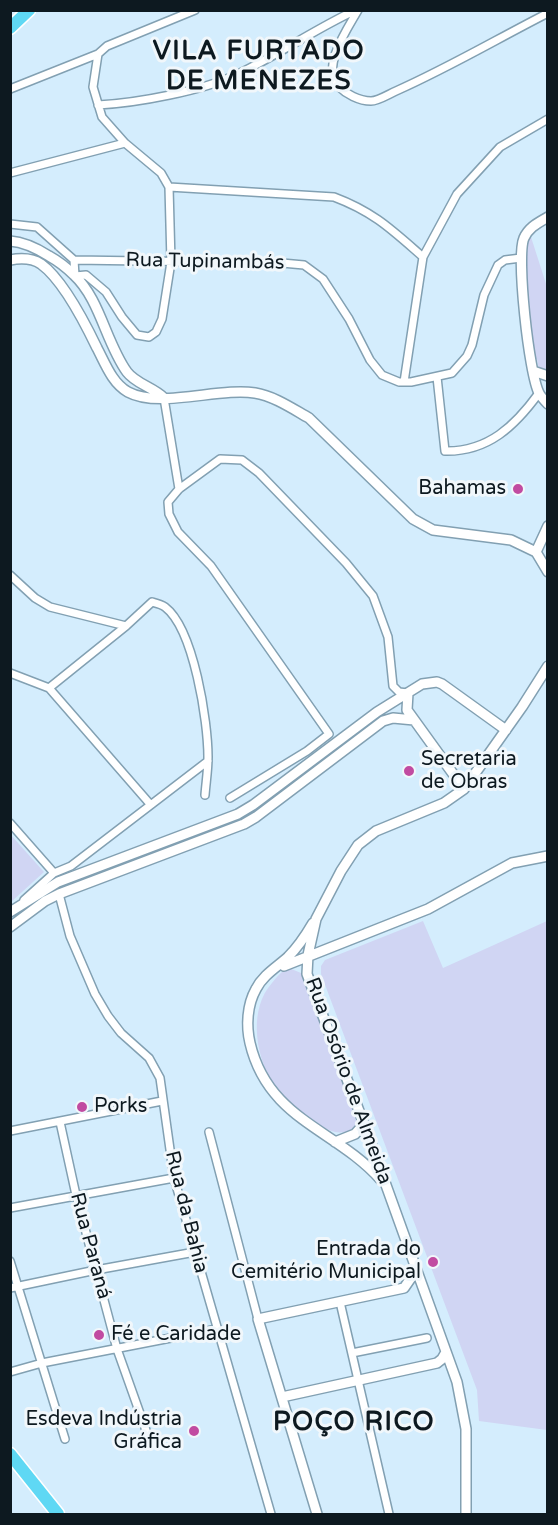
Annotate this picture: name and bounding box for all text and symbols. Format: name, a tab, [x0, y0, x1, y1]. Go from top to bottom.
district label: VILA FURTADO DE MENEZES	[153, 36, 365, 98]
street label: Rua Tupinambás	[125, 249, 285, 275]
place label: Bahamas	[418, 477, 506, 501]
marker: Bahamas	[511, 482, 525, 496]
place label: Secretaria de Obras	[421, 748, 517, 795]
marker: Secretaria de Obras	[402, 764, 416, 778]
street label: Rua Osório de Almeida	[299, 974, 397, 1188]
place label: Porks	[94, 1095, 147, 1119]
marker: Porks	[75, 1100, 89, 1114]
street label: Rua da Bahia	[159, 1148, 213, 1276]
street label: Rua Paraná	[64, 1190, 116, 1302]
place label: Entrada do Cemitério Municipal	[231, 1238, 421, 1285]
marker: Entrada do Cemitério Municipal	[426, 1255, 440, 1269]
place label: Fé e Caridade	[111, 1323, 241, 1347]
marker: Fé e Caridade	[92, 1328, 106, 1342]
district label: POÇO RICO	[273, 1407, 435, 1439]
place label: Esdeva Indústria Gráfica	[25, 1408, 182, 1455]
marker: Esdeva Indústria Gráfica	[187, 1424, 201, 1438]

